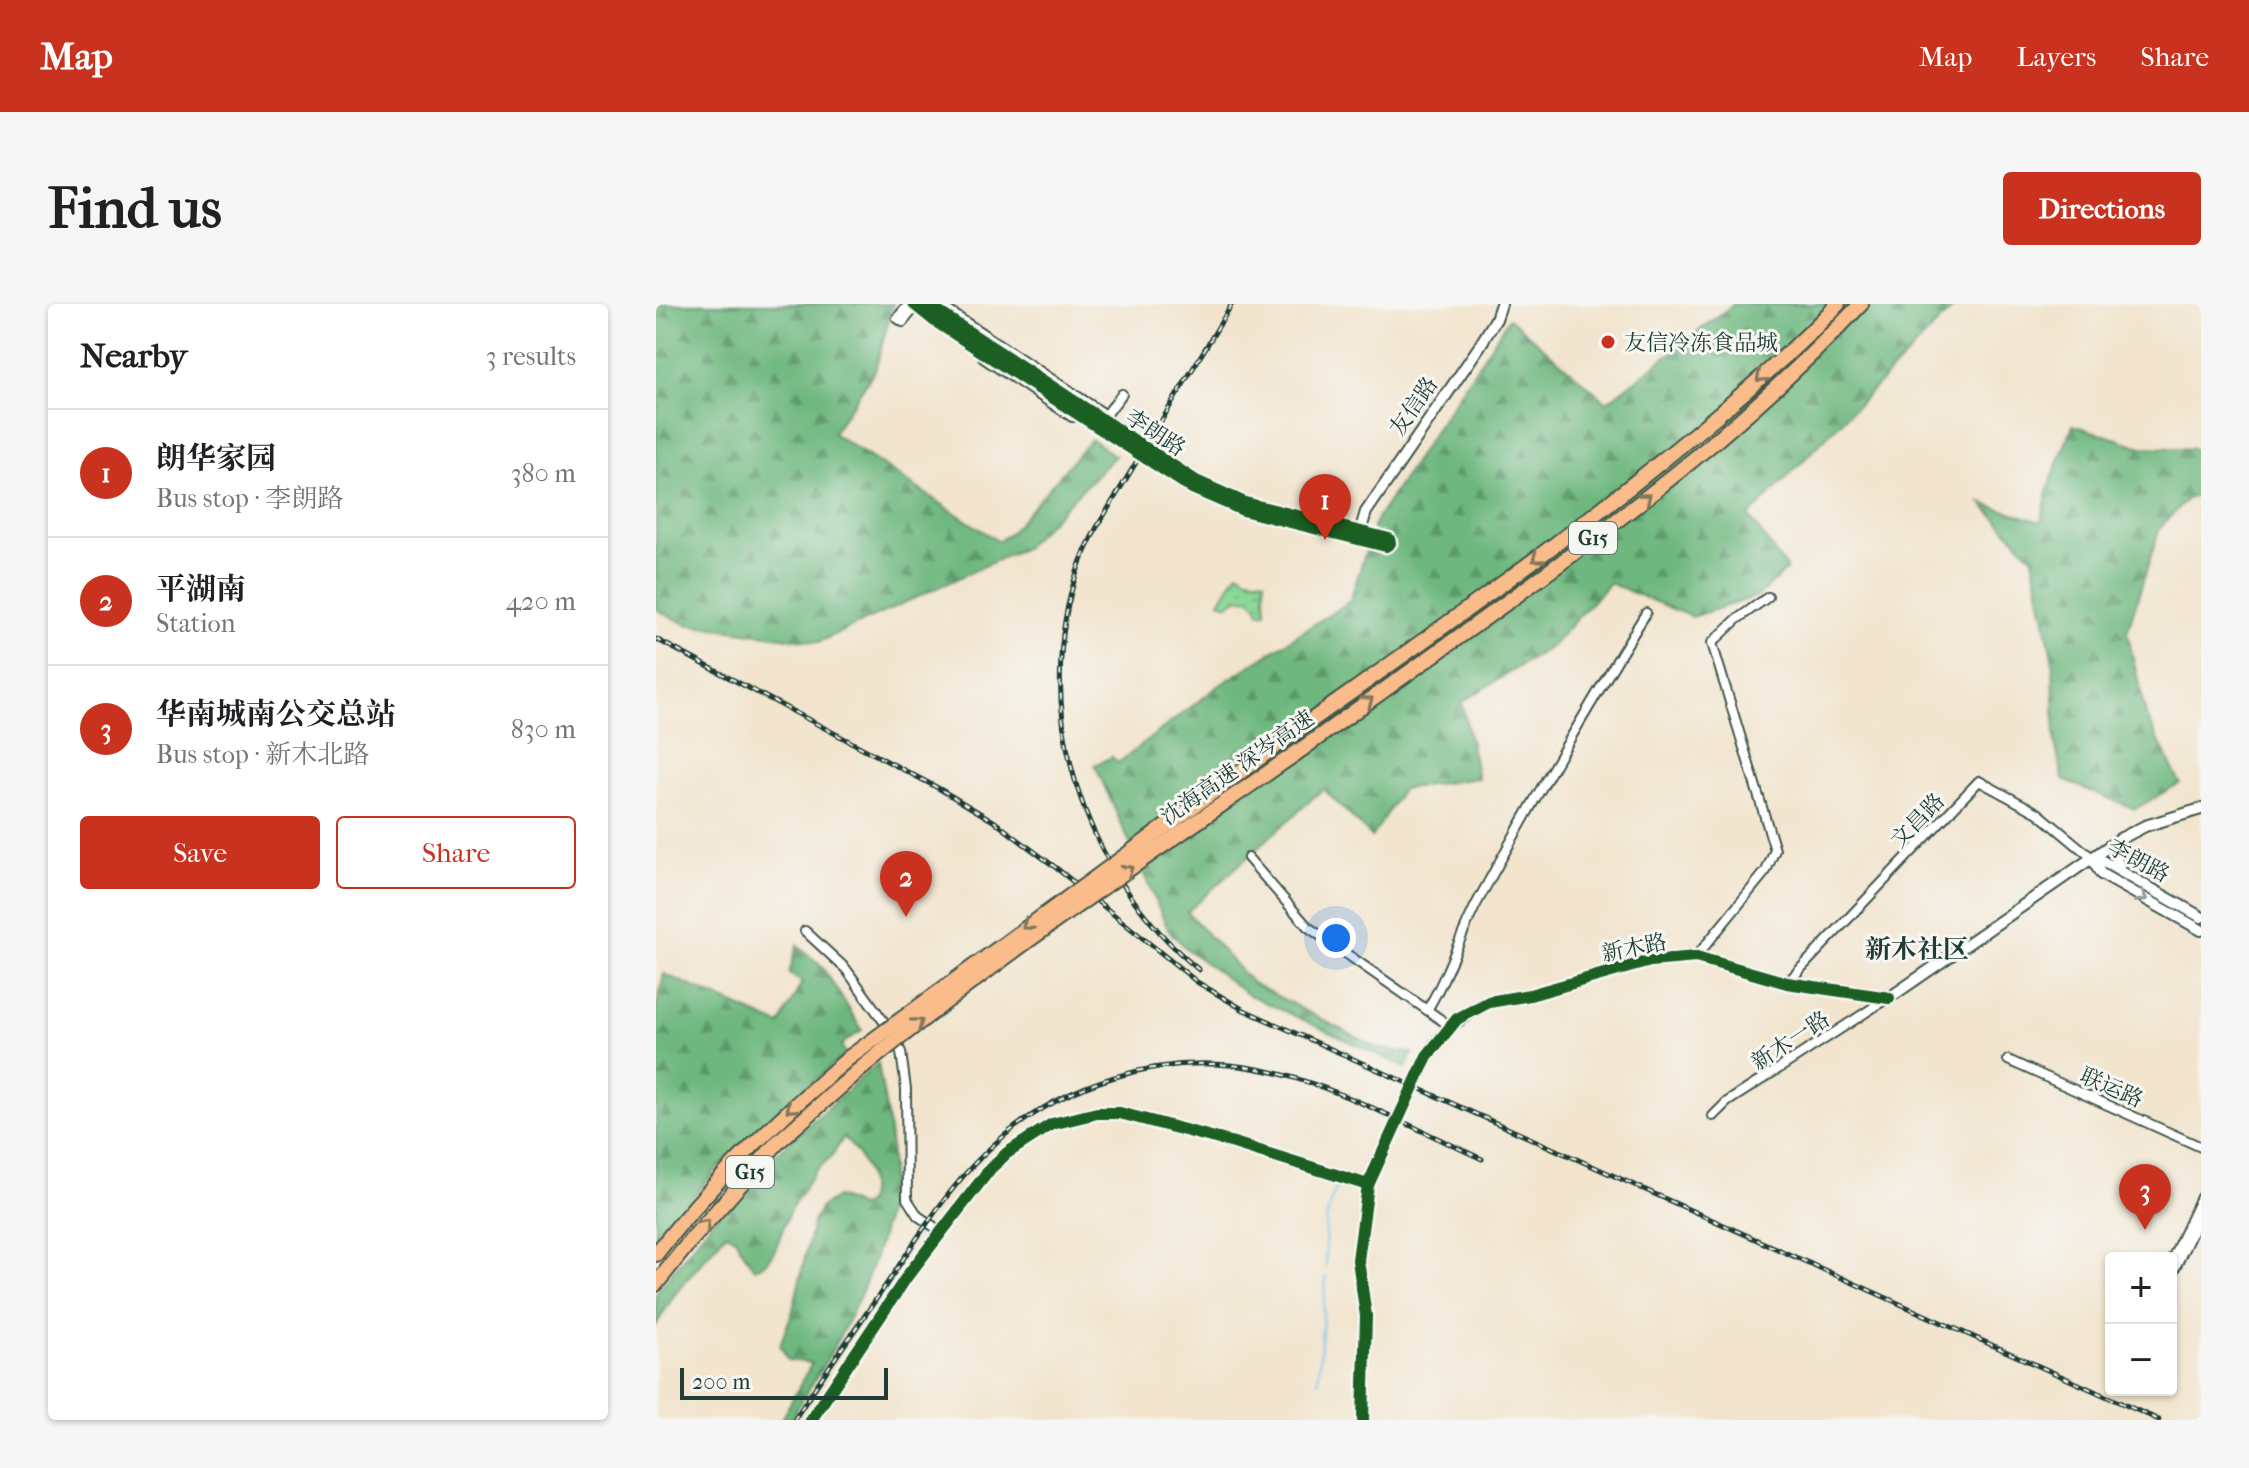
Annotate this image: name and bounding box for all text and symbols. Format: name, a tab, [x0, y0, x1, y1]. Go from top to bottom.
text: Map	[40, 34, 113, 79]
text: Map	[1919, 40, 1972, 73]
text: Layers	[2016, 40, 2096, 73]
text: Share	[2140, 40, 2209, 73]
button: Directions	[2003, 172, 2201, 245]
text: Find us	[48, 176, 222, 241]
place label: 友信冷冻食品城	[1624, 330, 1778, 356]
marker: 友信冷冻食品城	[1599, 333, 1617, 351]
text: Nearby	[80, 336, 187, 376]
text: 3 results	[486, 341, 576, 372]
one-way arrow	[1755, 367, 1770, 381]
street label: 友信路	[1384, 372, 1443, 441]
street label: 李朗路	[1121, 404, 1190, 462]
text: 朗华家园	[156, 441, 276, 476]
text: 1	[101, 458, 111, 489]
text: 380 m	[511, 458, 576, 489]
pin: 1	[1299, 474, 1351, 540]
text: Bus stop · 李朗路	[156, 483, 343, 514]
one-way arrow	[1637, 494, 1652, 508]
road number: G15	[1569, 522, 1617, 554]
one-way arrow	[1532, 549, 1546, 563]
text: 平湖南	[156, 572, 246, 607]
text: 2	[99, 586, 113, 617]
text: 420 m	[506, 586, 576, 617]
text: Station	[156, 608, 236, 639]
one-way arrow	[1359, 696, 1374, 711]
text: 华南城南公交总站	[156, 697, 396, 732]
street label: 沈海高速 深岑高速	[1156, 705, 1319, 830]
text: 3	[101, 714, 111, 745]
text: 830 m	[511, 714, 576, 745]
text: Bus stop · 新木北路	[156, 739, 369, 770]
street label: 文昌路	[1885, 788, 1950, 853]
button: Save	[80, 816, 320, 889]
button: Share	[336, 816, 576, 889]
street label: 李朗路	[2103, 834, 2174, 888]
pin: 2	[880, 851, 932, 917]
one-way arrow	[1120, 865, 1134, 880]
one-way arrow	[2133, 887, 2148, 903]
one-way arrow	[1022, 916, 1036, 930]
your location	[1316, 918, 1356, 958]
street label: 新木路	[1599, 929, 1669, 967]
district label: 新木社区	[1865, 934, 1969, 965]
street label: 新木一路	[1747, 1006, 1835, 1076]
one-way arrow	[909, 1019, 924, 1033]
street label: 联运路	[2076, 1063, 2147, 1113]
one-way arrow	[785, 1098, 800, 1113]
road number: G15	[726, 1156, 774, 1188]
pin: 3	[2119, 1164, 2171, 1230]
one-way arrow	[695, 1218, 710, 1233]
map controls	[2105, 1252, 2177, 1396]
button: +	[2105, 1252, 2177, 1324]
button: −	[2105, 1324, 2177, 1396]
scale bar	[680, 1364, 888, 1400]
text: 200 m	[692, 1369, 751, 1395]

